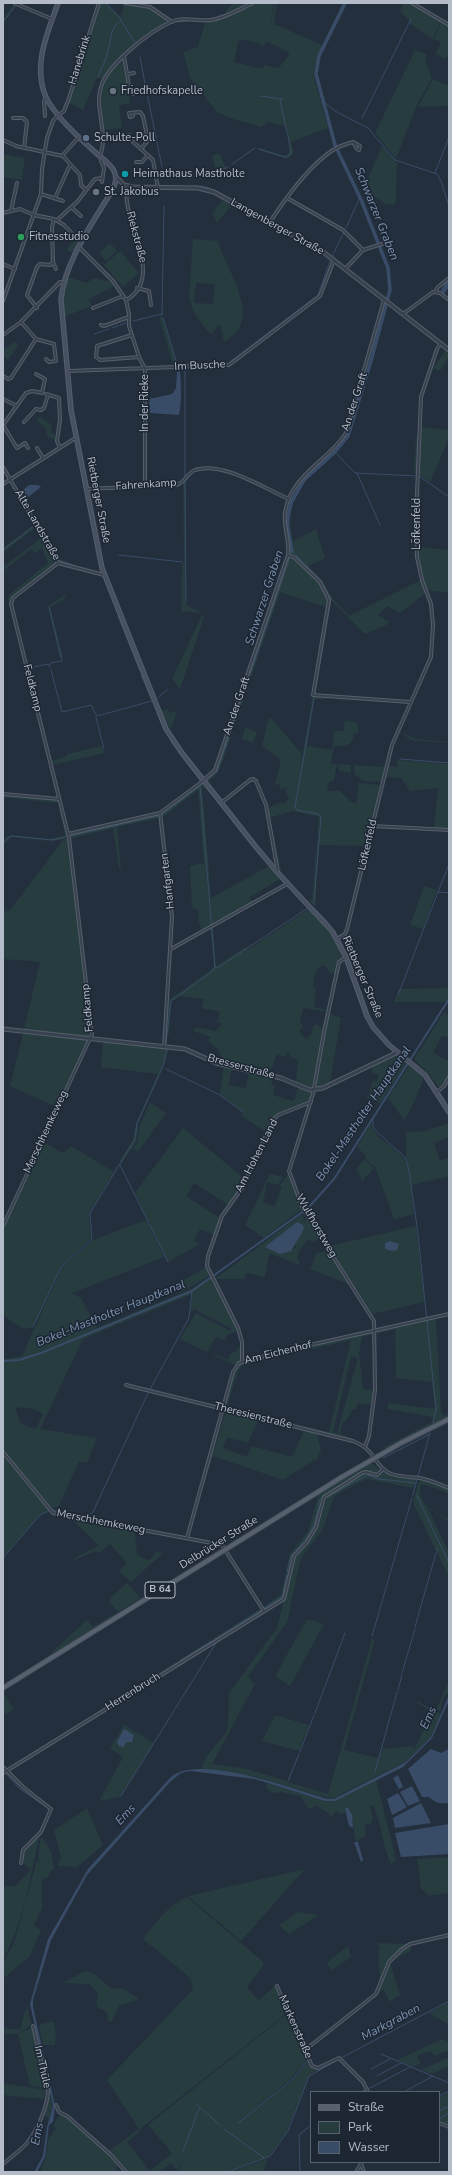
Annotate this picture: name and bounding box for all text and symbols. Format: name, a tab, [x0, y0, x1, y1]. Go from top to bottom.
street label: Hanebrink	[66, 34, 94, 86]
place label: Friedhofskapelle	[121, 84, 203, 98]
marker: Friedhofskapelle	[108, 86, 118, 96]
place label: Schulte-Poll	[94, 131, 155, 145]
marker: Schulte-Poll	[81, 133, 91, 143]
water label: Schwarzer Graben	[351, 165, 401, 263]
place label: Heimathaus Mastholte	[133, 167, 245, 181]
marker: Heimathaus Mastholte	[120, 169, 130, 179]
place label: St. Jakobus	[104, 185, 159, 199]
marker: St. Jakobus	[91, 187, 101, 197]
street label: Langenberger Straße	[228, 196, 326, 258]
street label: Riekstraße	[123, 210, 149, 264]
place label: Fitnesstudio	[29, 230, 89, 244]
marker: Fitnesstudio	[16, 232, 26, 242]
street label: Im Busche	[174, 358, 226, 374]
street label: An der Graft	[339, 371, 371, 433]
street label: In der Rieke	[138, 374, 152, 432]
street label: Rietberger Straße	[83, 456, 113, 544]
street label: Fahrenkamp	[115, 476, 177, 494]
street label: Alte Landstraße	[11, 487, 63, 563]
street label: Löfkenfeld	[410, 498, 424, 550]
water label: Schwarzer Graben	[243, 549, 287, 647]
street label: Feldkamp	[20, 663, 44, 713]
street label: An der Graft	[221, 675, 253, 737]
street label: Löfkenfeld	[356, 818, 380, 872]
street label: Hanfgarten	[158, 852, 178, 910]
street label: Rietberger Straße	[339, 934, 385, 1020]
street label: Feldkamp	[79, 983, 97, 1033]
water label: Bokel-Mastholter Hauptkanal	[313, 1044, 415, 1184]
street label: Bresserstraße	[206, 1052, 276, 1082]
street label: Merschhemkeweg	[21, 1088, 71, 1176]
street label: Am Hohen Land	[233, 1117, 281, 1195]
street label: Wulfhorstweg	[292, 1192, 340, 1260]
water label: Bokel-Mastholter Hauptkanal	[34, 1277, 188, 1351]
street label: Am Eichenhof	[243, 1338, 313, 1368]
street label: Theresienstraße	[213, 1400, 293, 1432]
street label: Merschhemkeweg	[56, 1507, 146, 1537]
street label: Delbrücker Straße	[177, 1514, 261, 1572]
road number: B 64	[145, 1582, 175, 1598]
street label: Herrenbruch	[103, 1670, 163, 1714]
water label: Ems	[418, 1705, 440, 1731]
water label: Ems	[113, 1802, 139, 1828]
street label: Markenstraße	[275, 1993, 315, 2061]
water label: Markgraben	[359, 2001, 423, 2045]
street label: Im Thüle	[31, 2044, 53, 2090]
legend	[310, 2091, 440, 2163]
text: Straße	[348, 2099, 384, 2115]
text: Park	[348, 2119, 372, 2135]
water label: Ems	[29, 2121, 47, 2147]
text: Wasser	[348, 2139, 389, 2155]

